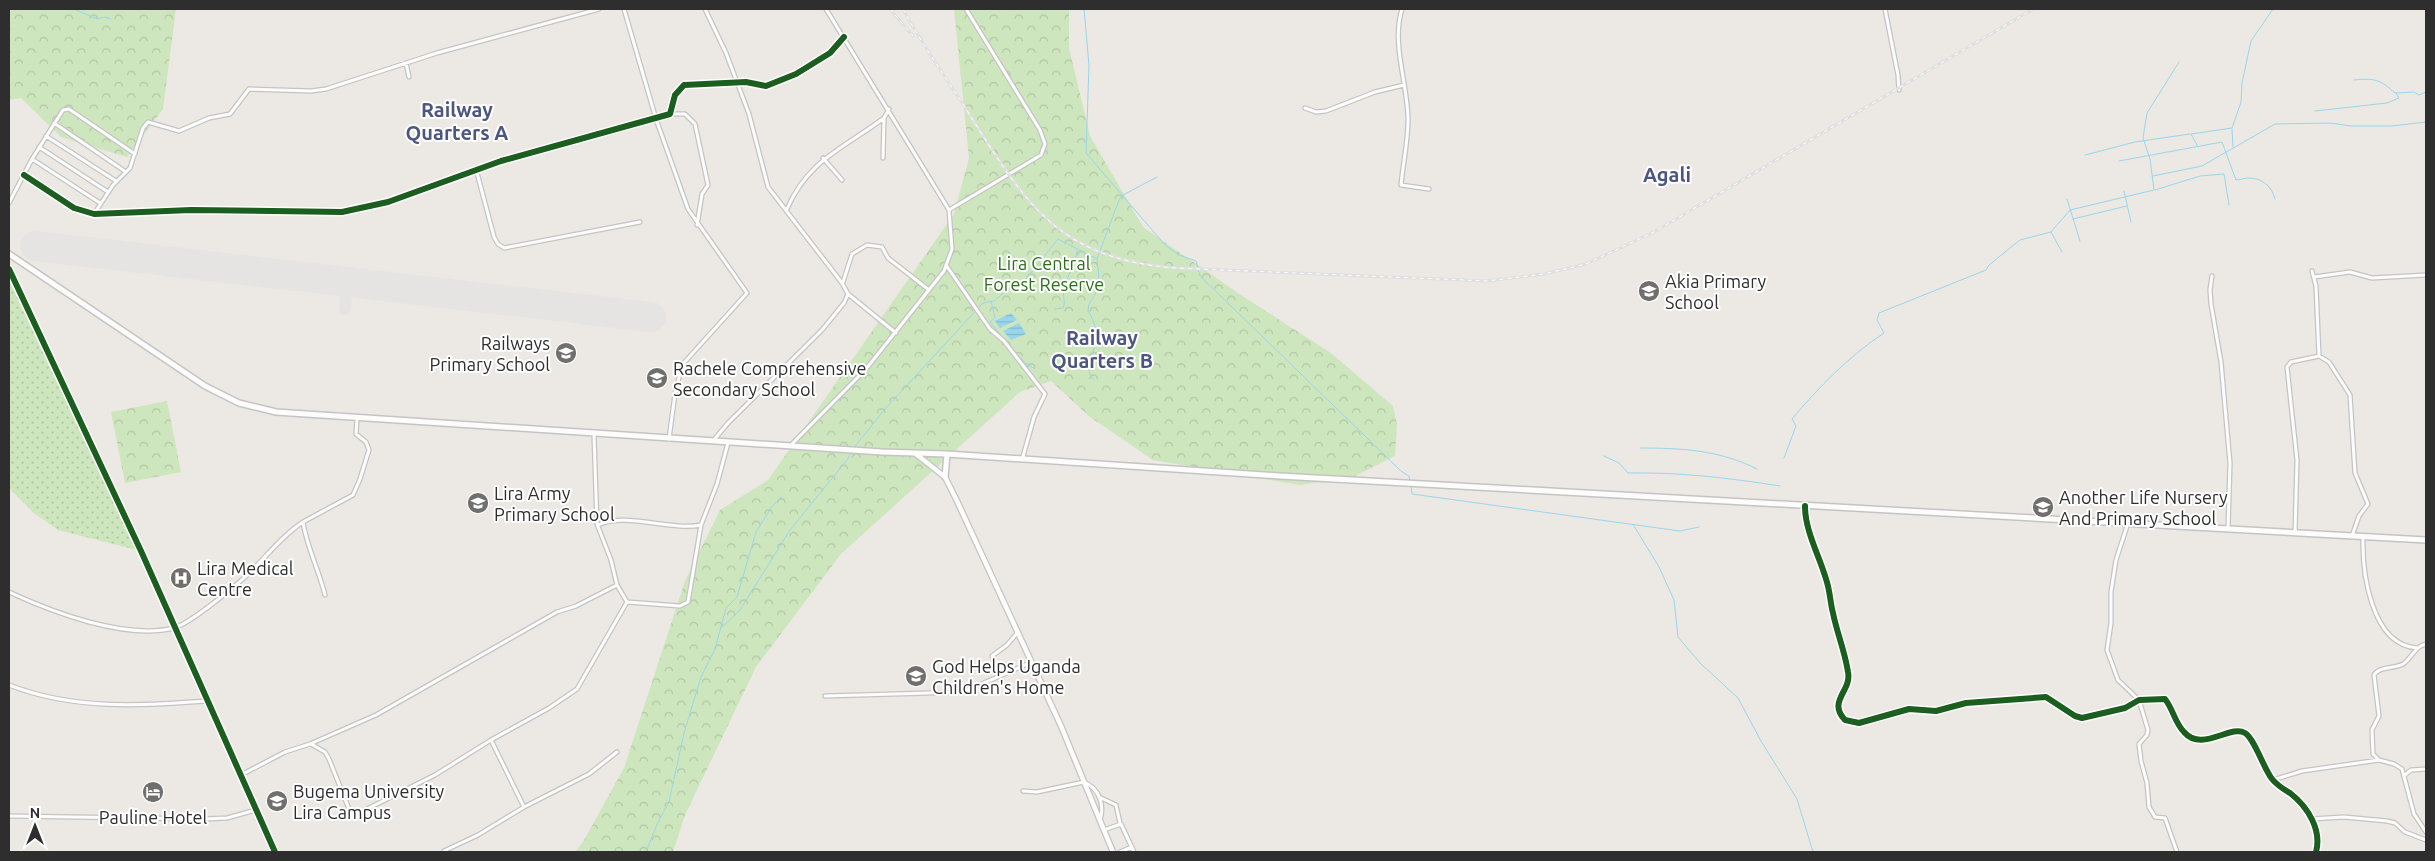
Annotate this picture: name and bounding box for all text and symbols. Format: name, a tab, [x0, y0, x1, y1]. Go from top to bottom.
district label: Railway Quarters A	[406, 98, 508, 144]
district label: Agali	[1643, 163, 1691, 186]
park label: Lira Central Forest Reserve	[984, 253, 1104, 294]
place label: Akia Primary School	[1665, 271, 1767, 312]
school or university icon: Akia Primary School	[1637, 279, 1661, 303]
district label: Railway Quarters B	[1051, 326, 1153, 372]
place label: Railways Primary School	[429, 333, 550, 374]
school or university icon: Railways Primary School	[554, 341, 578, 365]
place label: Rachele Comprehensive Secondary School	[673, 358, 866, 399]
school or university icon: Rachele Comprehensive Secondary School	[645, 366, 669, 390]
place label: Lira Army Primary School	[494, 483, 615, 524]
place label: Another Life Nursery And Primary School	[2059, 487, 2228, 528]
school or university icon: Lira Army Primary School	[466, 491, 490, 515]
school or university icon: Another Life Nursery And Primary School	[2031, 495, 2055, 519]
place label: Lira Medical Centre	[197, 558, 294, 599]
hospital icon: Lira Medical Centre	[169, 566, 193, 590]
place label: God Helps Uganda Children's Home	[932, 656, 1081, 697]
school or university icon: God Helps Uganda Children's Home	[904, 664, 928, 688]
hotel icon: Pauline Hotel	[141, 780, 165, 804]
place label: Bugema University Lira Campus	[293, 781, 445, 822]
school or university icon: Bugema University Lira Campus	[265, 789, 289, 813]
north arrow	[10, 801, 60, 851]
text: N	[30, 805, 40, 821]
place label: Pauline Hotel	[99, 807, 207, 827]

